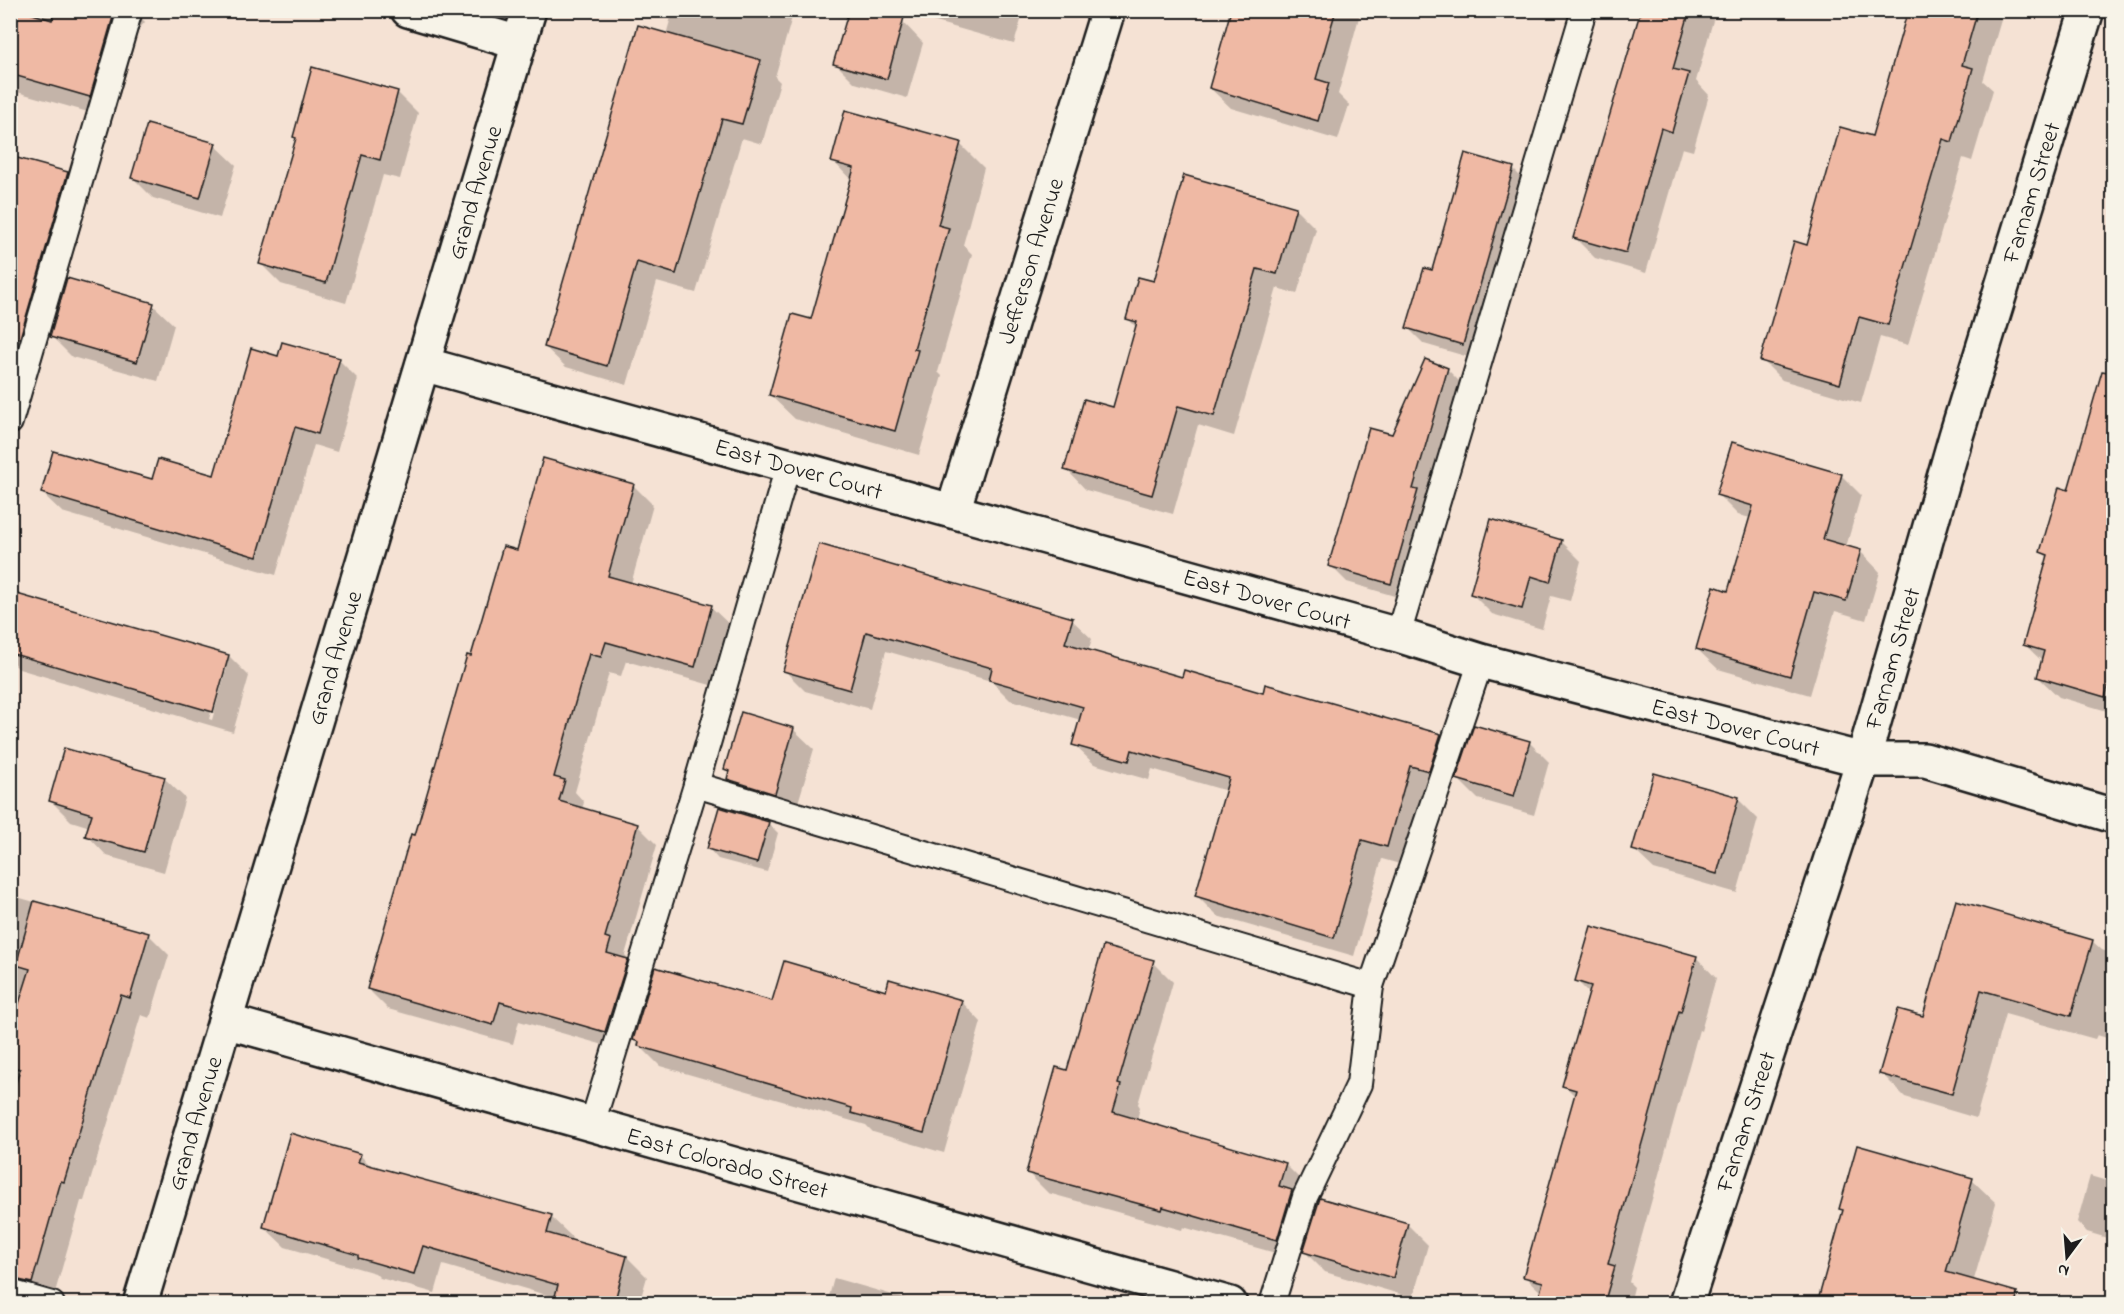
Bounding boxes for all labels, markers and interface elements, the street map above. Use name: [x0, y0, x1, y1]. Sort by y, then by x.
street label: Farnam Street: [1995, 118, 2071, 269]
street label: Grand Avenue: [440, 121, 513, 264]
street label: Jefferson Avenue: [991, 174, 1075, 349]
street label: East Dover Court: [710, 431, 886, 511]
street label: East Dover Court: [1178, 561, 1354, 641]
street label: Farnam Street: [1857, 584, 1932, 735]
street label: Grand Avenue: [300, 587, 374, 730]
street label: East Dover Court: [1647, 691, 1823, 768]
street label: Farnam Street: [1708, 1047, 1787, 1198]
street label: Grand Avenue: [160, 1052, 234, 1195]
street label: East Colorado Street: [622, 1120, 832, 1210]
north arrow: [2037, 1227, 2097, 1287]
text: N: [2055, 1256, 2072, 1283]

